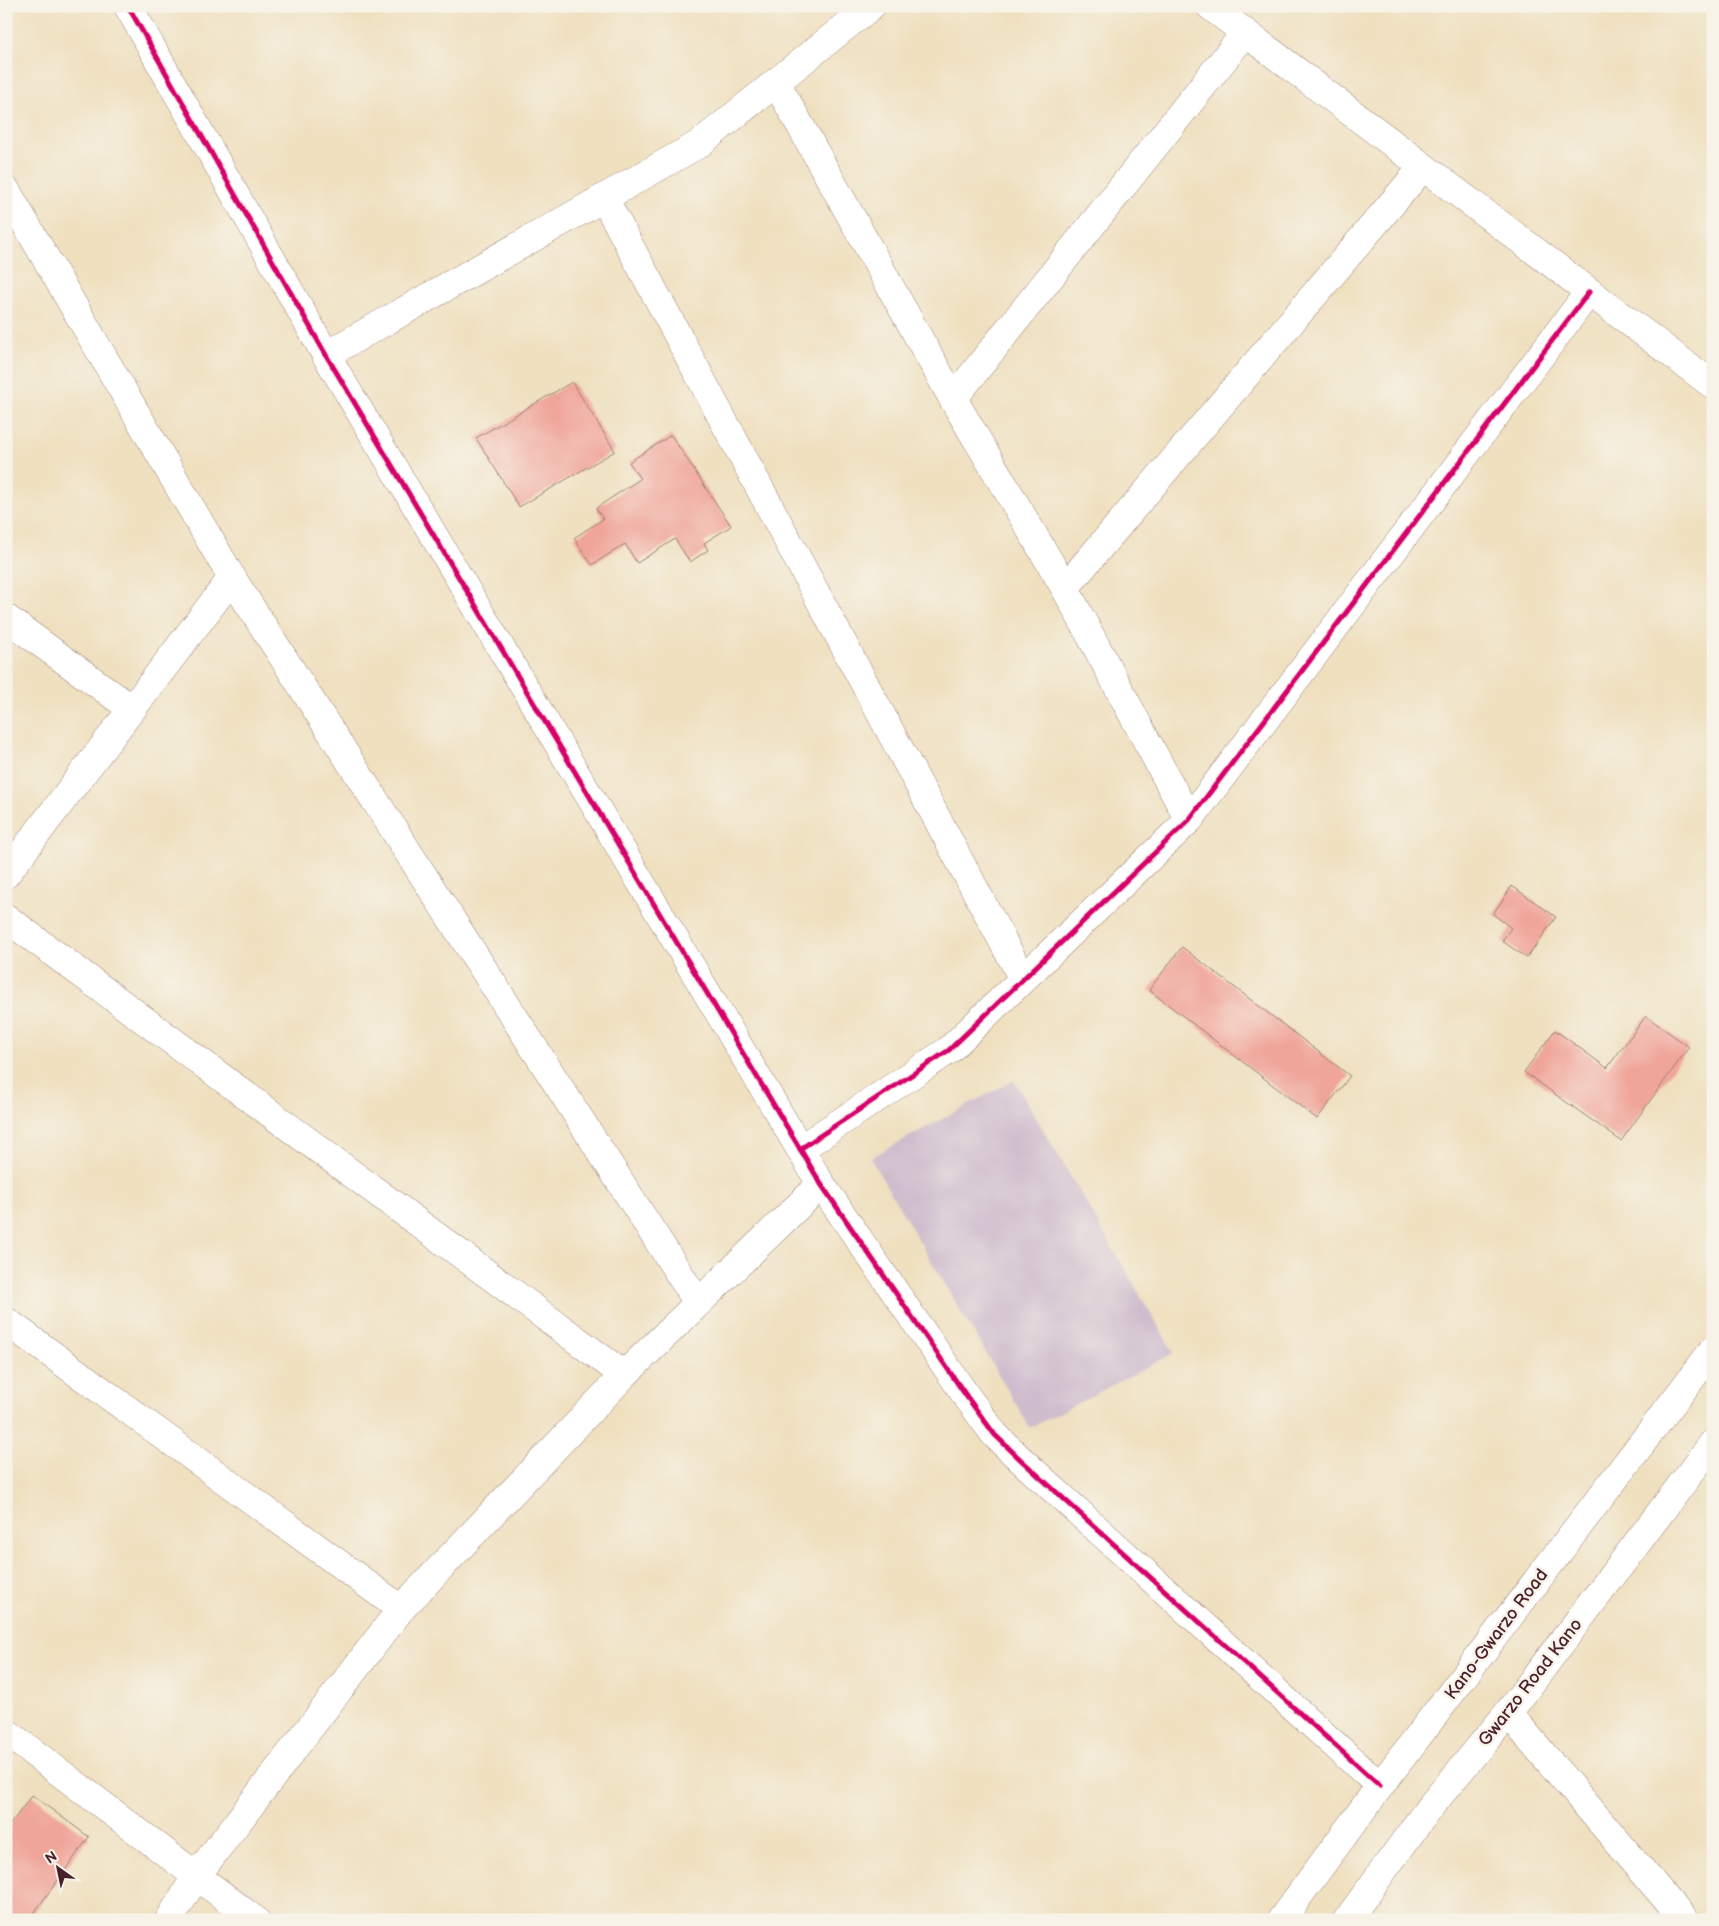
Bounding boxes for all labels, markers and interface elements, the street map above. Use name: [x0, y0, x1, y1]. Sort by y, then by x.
street label: Kano-Gwarzo Road: [1440, 1565, 1552, 1704]
street label: Gwarzo Road Kano: [1474, 1614, 1587, 1750]
north arrow: [32, 1844, 82, 1894]
text: N: [42, 1848, 60, 1868]

